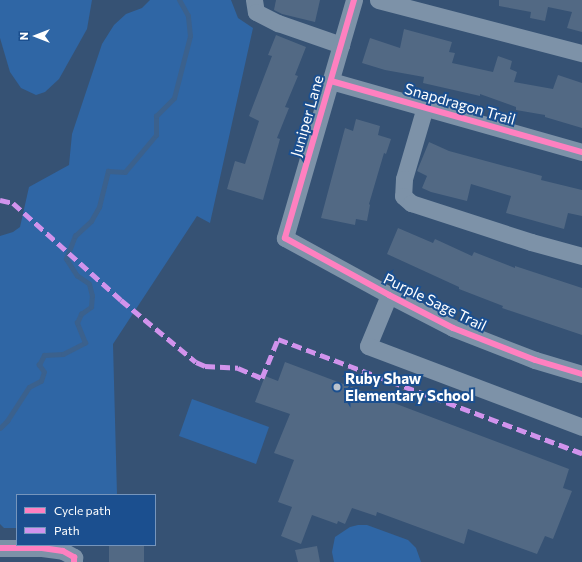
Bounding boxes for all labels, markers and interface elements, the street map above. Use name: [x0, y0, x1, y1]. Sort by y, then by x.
north arrow: [16, 16, 56, 56]
text: N: [17, 32, 30, 40]
street label: Juniper Lane: [287, 73, 327, 159]
street label: Snapdragon Trail: [402, 80, 518, 128]
street label: Purple Sage Trail: [381, 269, 489, 335]
place label: Ruby Shaw Elementary School: [345, 369, 474, 404]
marker: Ruby Shaw Elementary School: [332, 382, 342, 392]
legend: [16, 494, 156, 546]
text: Cycle path: [54, 503, 111, 517]
text: Path: [54, 523, 80, 537]

